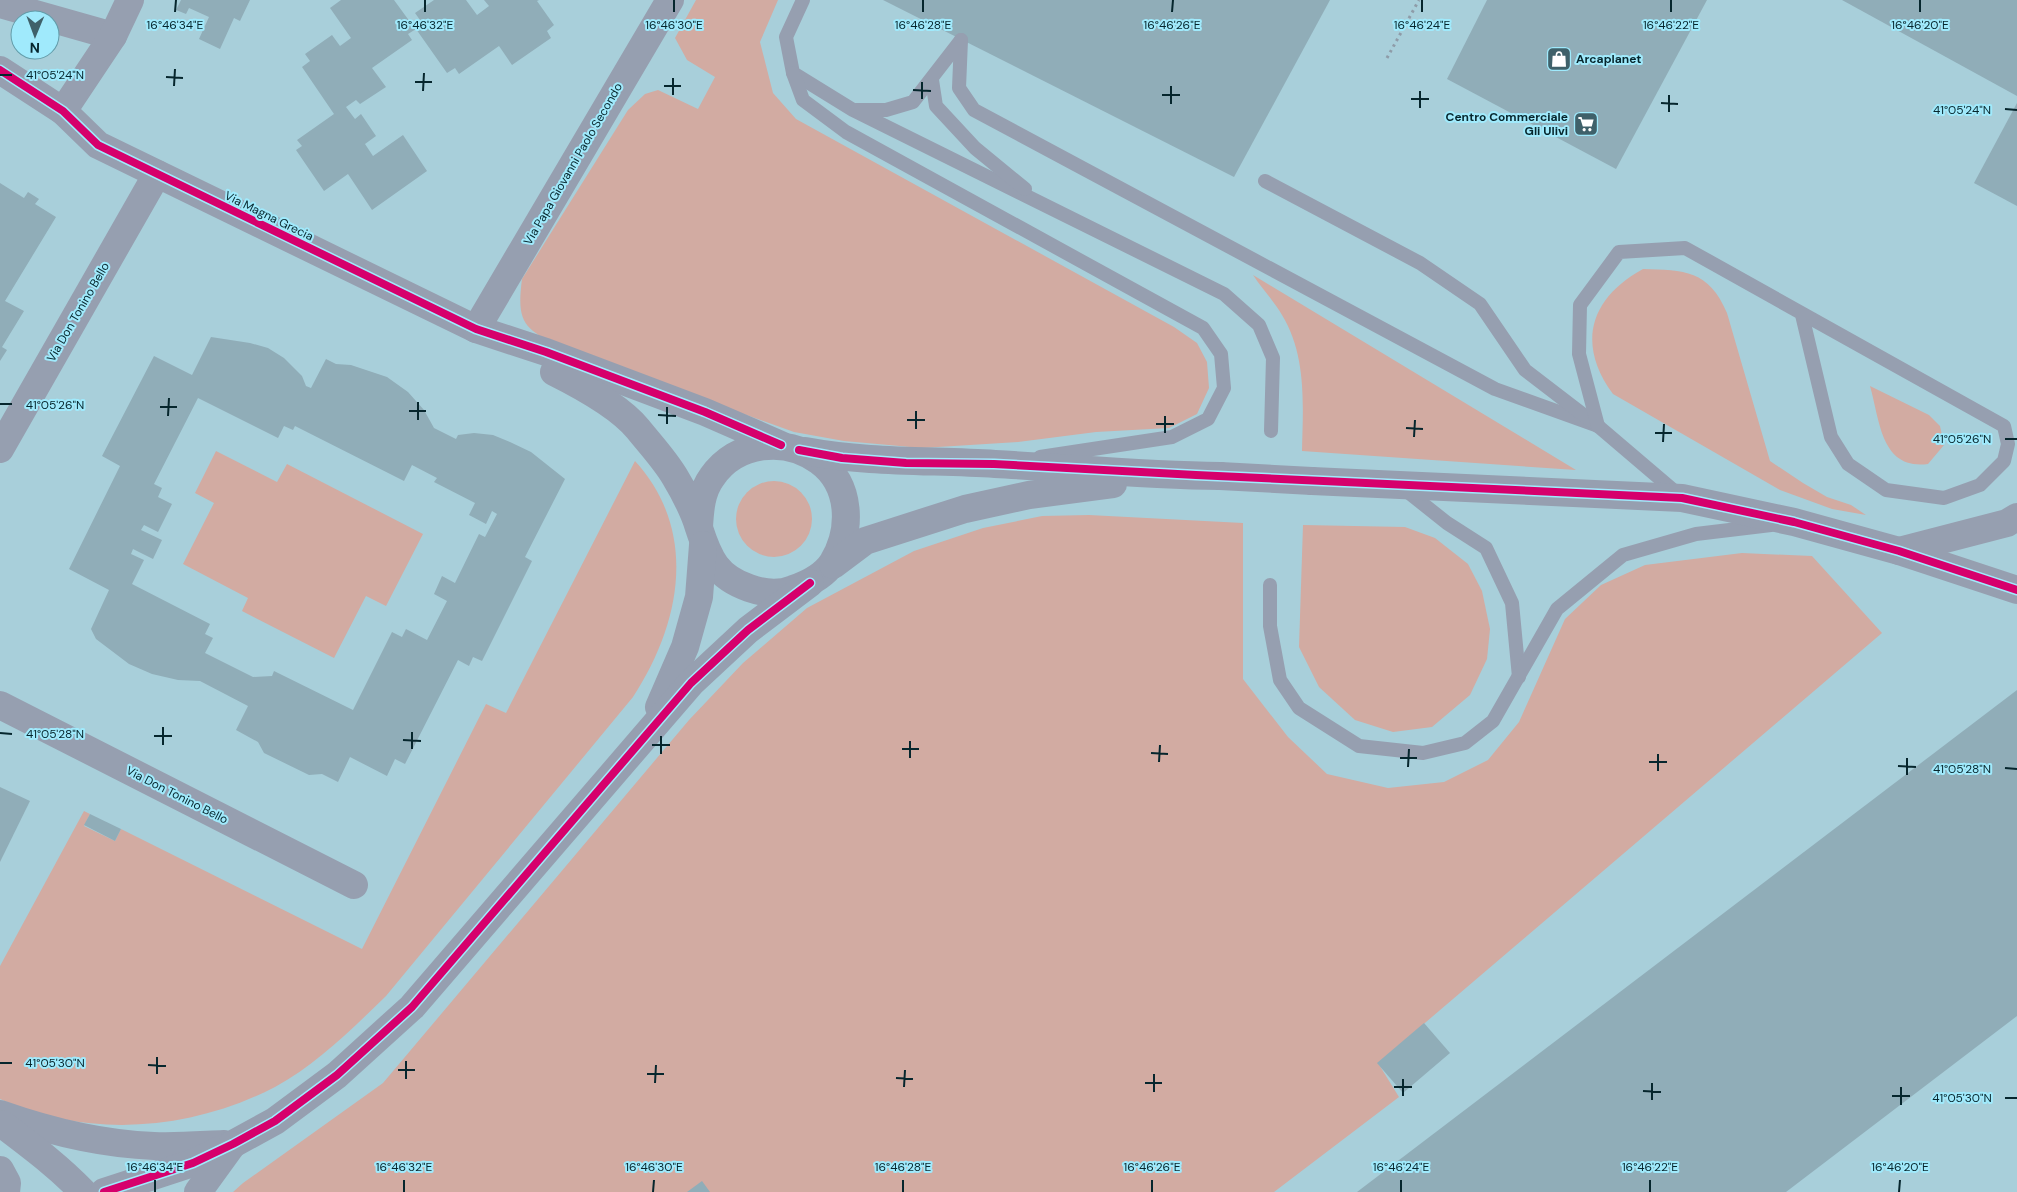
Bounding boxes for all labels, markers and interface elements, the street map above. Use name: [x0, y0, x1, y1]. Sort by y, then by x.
north arrow: [10, 10, 60, 60]
text: 16°46'34"E: [147, 17, 204, 33]
text: 16°46'32"E: [397, 17, 453, 33]
text: 16°46'30"E: [645, 17, 703, 33]
text: 16°46'28"E: [895, 17, 951, 33]
text: 16°46'26"E: [1144, 17, 1201, 33]
text: 16°46'24"E: [1394, 17, 1450, 33]
text: 16°46'22"E: [1643, 17, 1699, 33]
text: 16°46'20"E: [1891, 17, 1949, 33]
text: N: [30, 39, 40, 57]
shop icon: Arcaplanet: [1546, 46, 1572, 72]
place label: Arcaplanet: [1576, 51, 1641, 67]
text: 41°05'24"N: [26, 67, 84, 83]
street label: Via Papa Giovanni Paolo Secondo: [520, 80, 626, 248]
text: 41°05'24"N: [1933, 102, 1991, 118]
place label: Centro Commerciale Gli Ulivi: [1446, 109, 1568, 139]
supermarket icon: Centro Commerciale Gli Ulivi: [1573, 111, 1599, 137]
street label: Via Magna Grecia: [222, 188, 316, 244]
street label: Via Don Tonino Bello: [43, 259, 113, 365]
text: 41°05'26"N: [26, 397, 84, 413]
text: 41°05'26"N: [1933, 431, 1991, 447]
text: 41°05'28"N: [26, 726, 84, 742]
text: 41°05'28"N: [1933, 761, 1991, 777]
street label: Via Don Tonino Bello: [123, 762, 231, 828]
text: 41°05'30"N: [25, 1055, 85, 1071]
text: 41°05'30"N: [1932, 1090, 1992, 1106]
text: 16°46'34"E: [127, 1159, 184, 1175]
text: 16°46'32"E: [376, 1159, 432, 1175]
text: 16°46'30"E: [625, 1159, 683, 1175]
text: 16°46'28"E: [875, 1159, 931, 1175]
text: 16°46'26"E: [1124, 1159, 1181, 1175]
text: 16°46'24"E: [1373, 1159, 1429, 1175]
text: 16°46'22"E: [1622, 1159, 1678, 1175]
text: 16°46'20"E: [1871, 1159, 1929, 1175]

